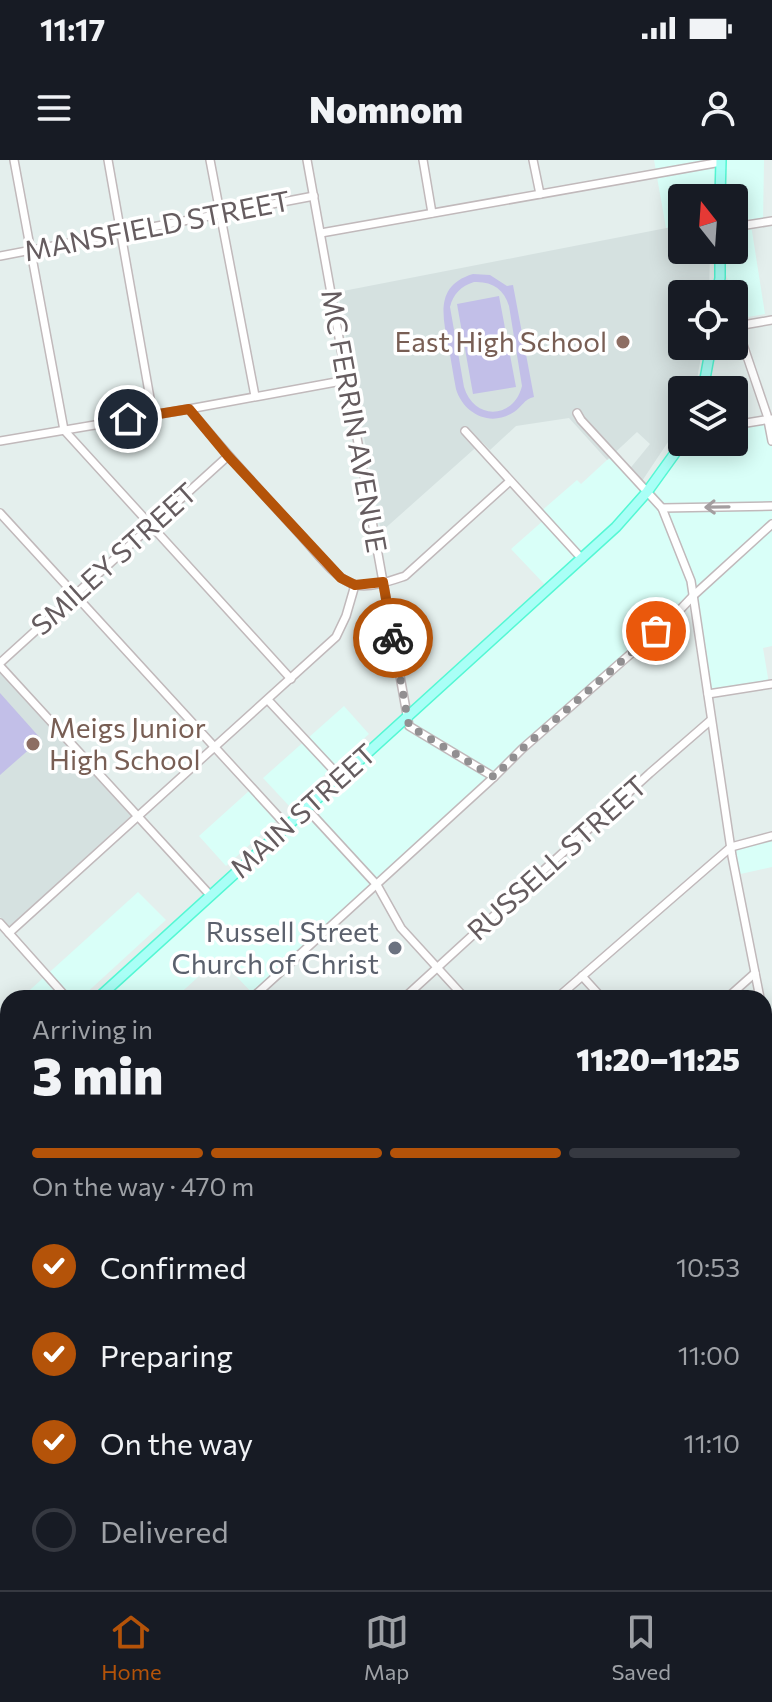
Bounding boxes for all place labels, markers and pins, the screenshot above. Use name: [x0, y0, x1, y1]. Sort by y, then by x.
place label: East High School: [395, 324, 607, 358]
marker: East High School: [614, 333, 632, 351]
pin: [94, 385, 162, 453]
pin: [622, 597, 690, 665]
place label: Meigs Junior High School: [49, 710, 206, 776]
marker: Meigs Junior High School: [24, 735, 42, 753]
place label: Russell Street Church of Christ: [171, 914, 379, 980]
marker: Russell Street Church of Christ: [386, 939, 404, 957]

